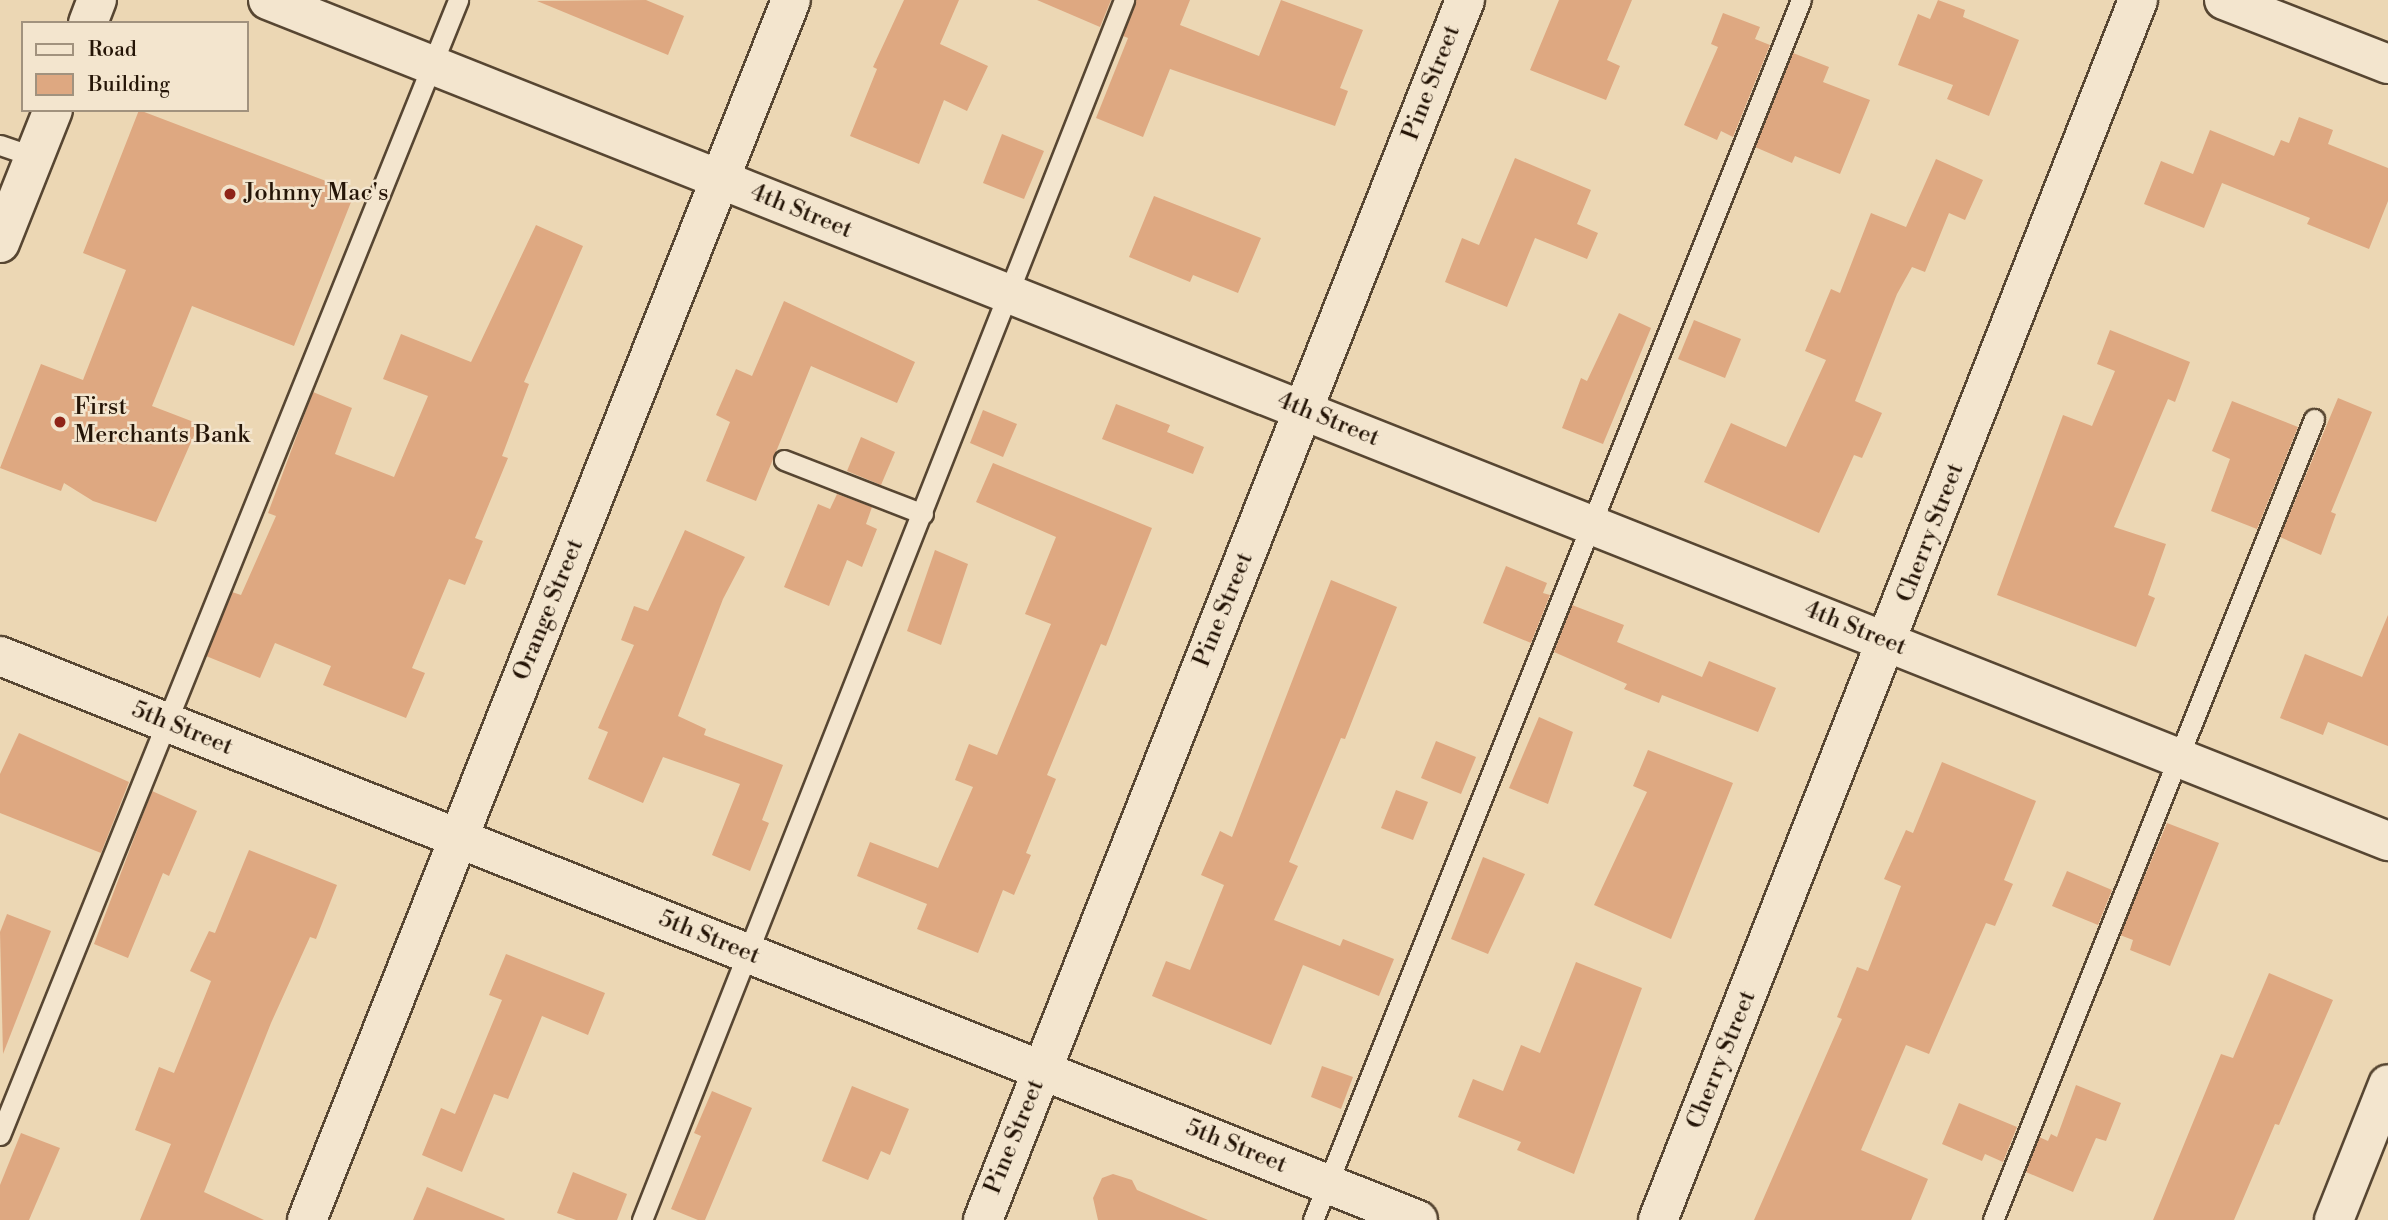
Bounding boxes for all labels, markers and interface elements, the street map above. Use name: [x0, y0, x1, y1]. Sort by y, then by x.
legend: [21, 21, 248, 112]
street label: Pine Street: [1397, 21, 1467, 145]
text: Road: [88, 37, 137, 63]
text: Building: [88, 72, 170, 98]
street label: 4th Street: [746, 179, 856, 245]
place label: Johnny Mac's: [244, 180, 388, 208]
marker: Johnny Mac's: [222, 186, 238, 202]
street label: 4th Street: [1273, 387, 1383, 453]
place label: First Merchants Bank: [74, 394, 250, 450]
marker: First Merchants Bank: [52, 414, 68, 430]
street label: Cherry Street: [1891, 459, 1971, 607]
street label: Orange Street: [508, 535, 590, 685]
street label: Pine Street: [1188, 549, 1260, 671]
street label: 4th Street: [1800, 596, 1910, 662]
street label: 5th Street: [127, 696, 237, 762]
street label: 5th Street: [654, 905, 764, 971]
street label: Cherry Street: [1681, 987, 1763, 1133]
street label: Pine Street: [979, 1076, 1051, 1198]
street label: 5th Street: [1181, 1114, 1291, 1180]

